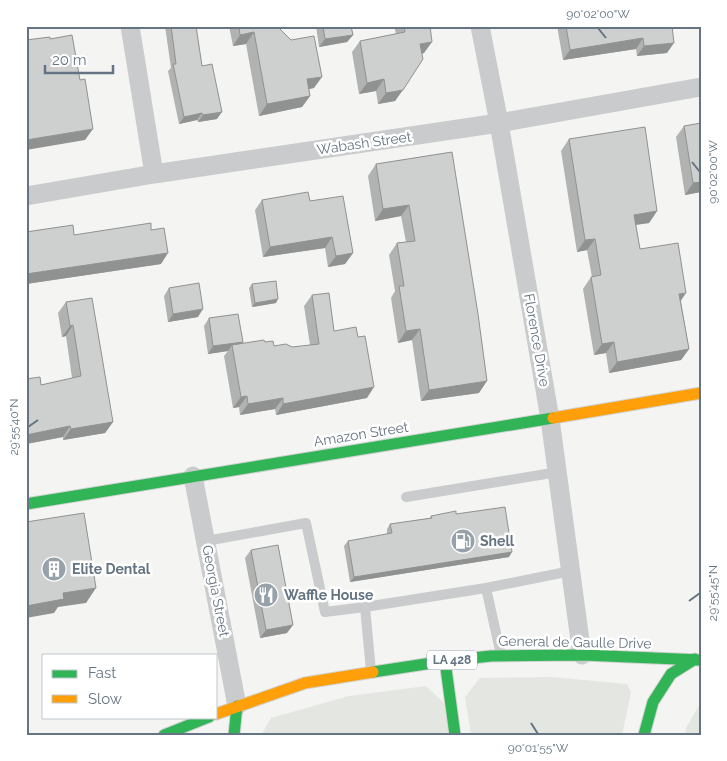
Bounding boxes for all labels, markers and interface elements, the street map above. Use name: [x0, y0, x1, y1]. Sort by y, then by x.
text: 90°02'00"W: [566, 7, 630, 21]
scale bar: [45, 42, 112, 74]
text: 20 m: [52, 51, 87, 69]
street label: Wabash Street: [316, 128, 413, 158]
text: 90°02'00"W: [706, 140, 720, 204]
street label: Florence Drive: [521, 292, 553, 388]
text: 29°55'40"N: [7, 399, 21, 456]
street label: Amazon Street: [313, 419, 410, 449]
fuel station icon: Shell: [450, 528, 476, 554]
place label: Shell: [480, 533, 515, 549]
street label: Georgia Street: [199, 544, 233, 638]
building icon: Elite Dental: [41, 556, 67, 582]
place label: Elite Dental: [72, 561, 151, 577]
text: 29°55'45"N: [706, 565, 720, 621]
restaurant icon: Waffle House: [253, 582, 279, 608]
place label: Waffle House: [284, 587, 374, 603]
street label: General de Gaulle Drive: [498, 633, 652, 651]
road number: LA 428: [427, 650, 477, 670]
legend: [42, 654, 218, 718]
text: Fast: [88, 664, 116, 682]
text: Slow: [88, 690, 122, 708]
text: 90°01'55"W: [508, 741, 569, 755]

